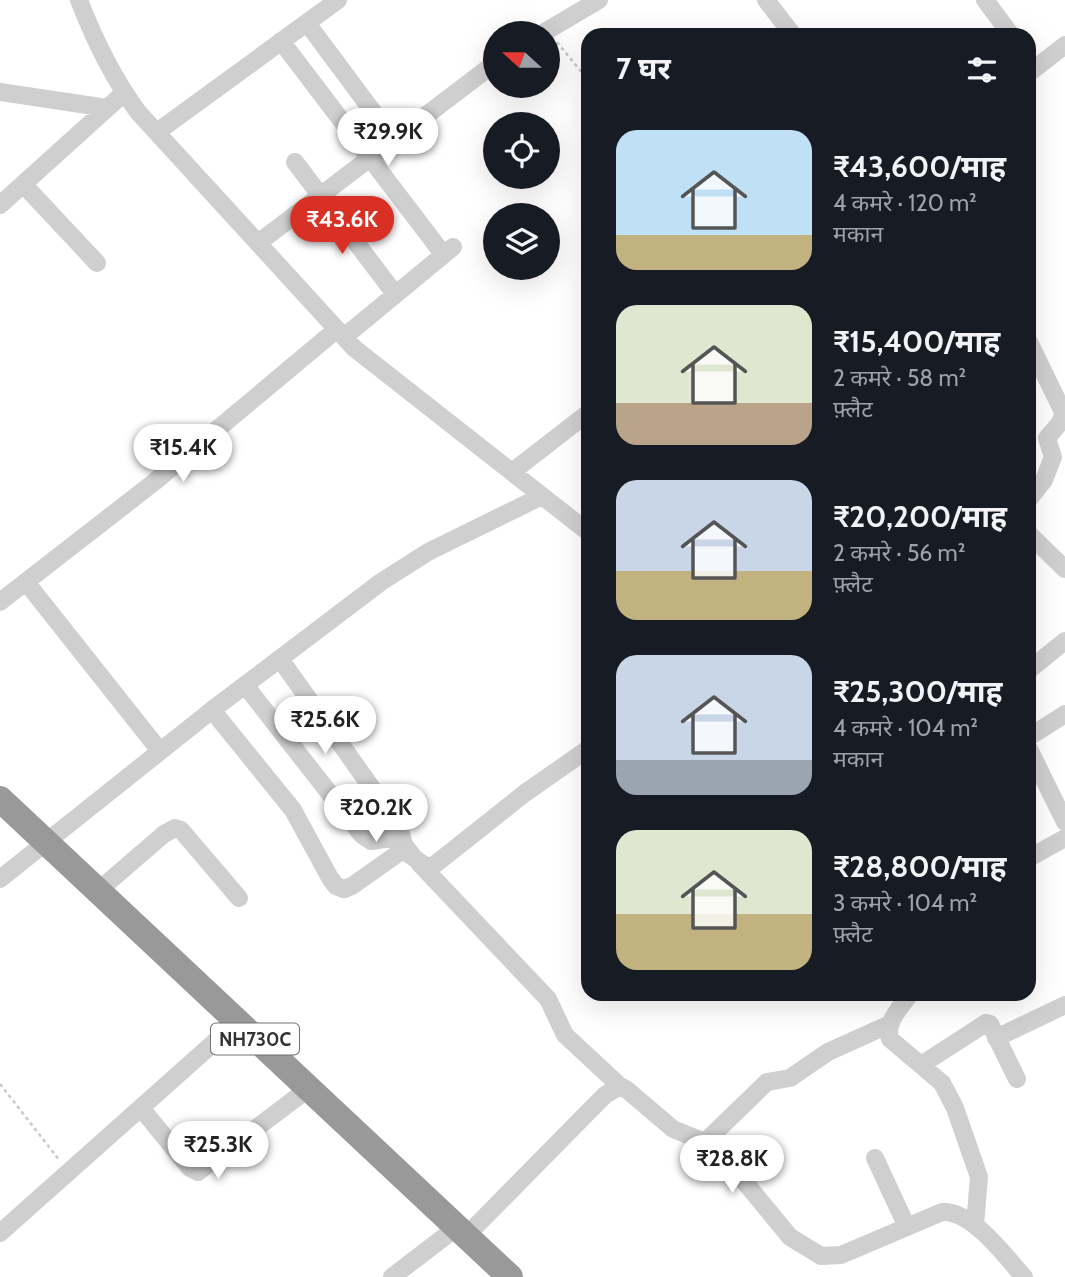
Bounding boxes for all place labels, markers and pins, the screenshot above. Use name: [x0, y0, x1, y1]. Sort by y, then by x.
pin: ₹29.9K: [331, 108, 445, 168]
pin: ₹43.6K: [285, 196, 399, 256]
pin: ₹15.4K: [126, 424, 240, 484]
pin: ₹25.6K: [268, 696, 382, 756]
pin: ₹20.2K: [319, 784, 433, 844]
pin: ₹25.3K: [161, 1122, 275, 1181]
pin: ₹28.8K: [675, 1136, 789, 1195]

